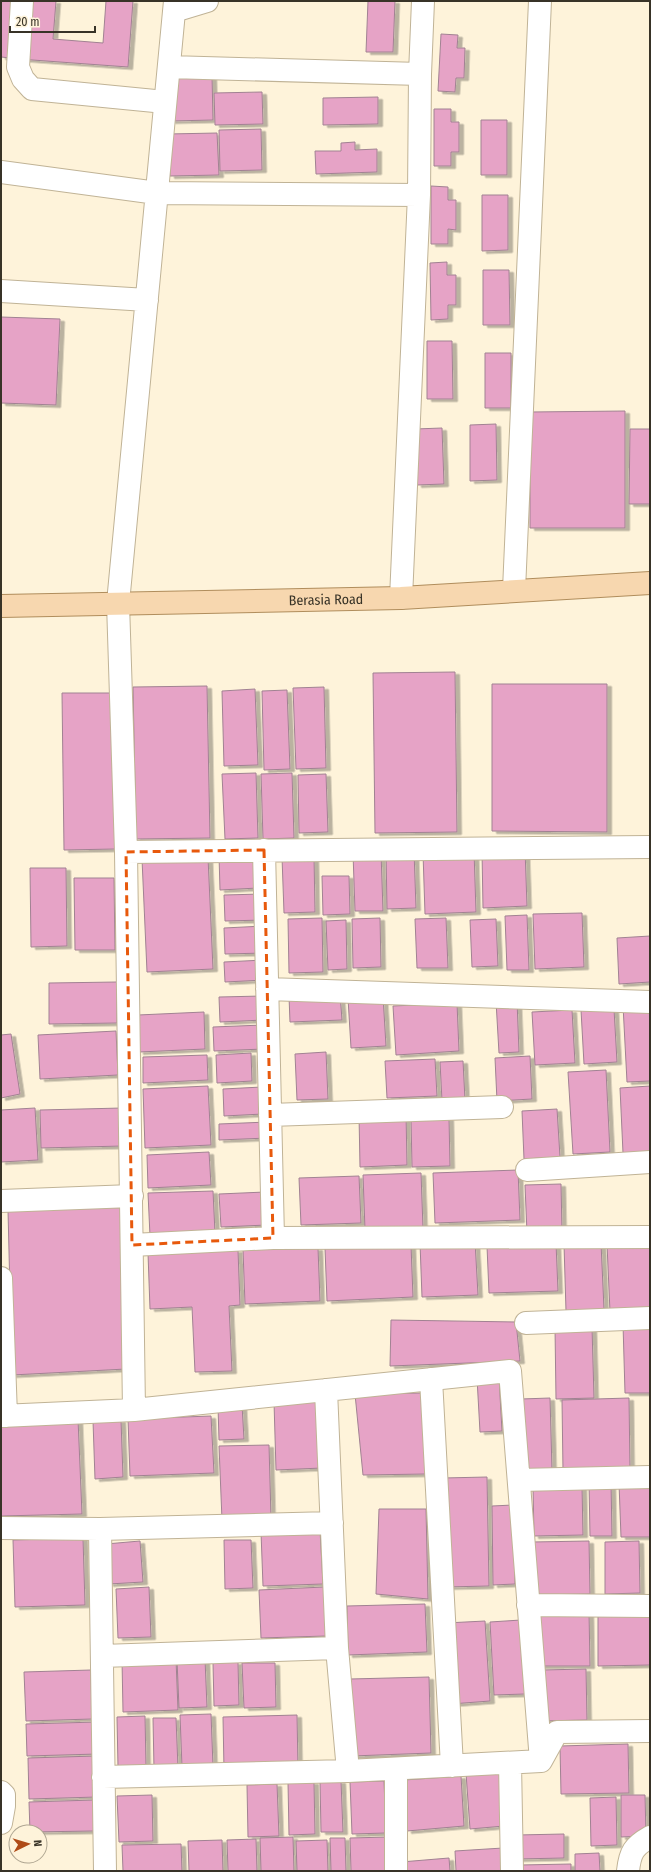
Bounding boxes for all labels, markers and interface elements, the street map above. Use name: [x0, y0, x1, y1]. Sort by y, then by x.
scale bar: [10, 8, 95, 34]
text: 20 m: [16, 15, 40, 29]
street label: Berasia Road: [288, 590, 363, 609]
north arrow: [8, 1824, 48, 1864]
text: N: [31, 1839, 44, 1847]

